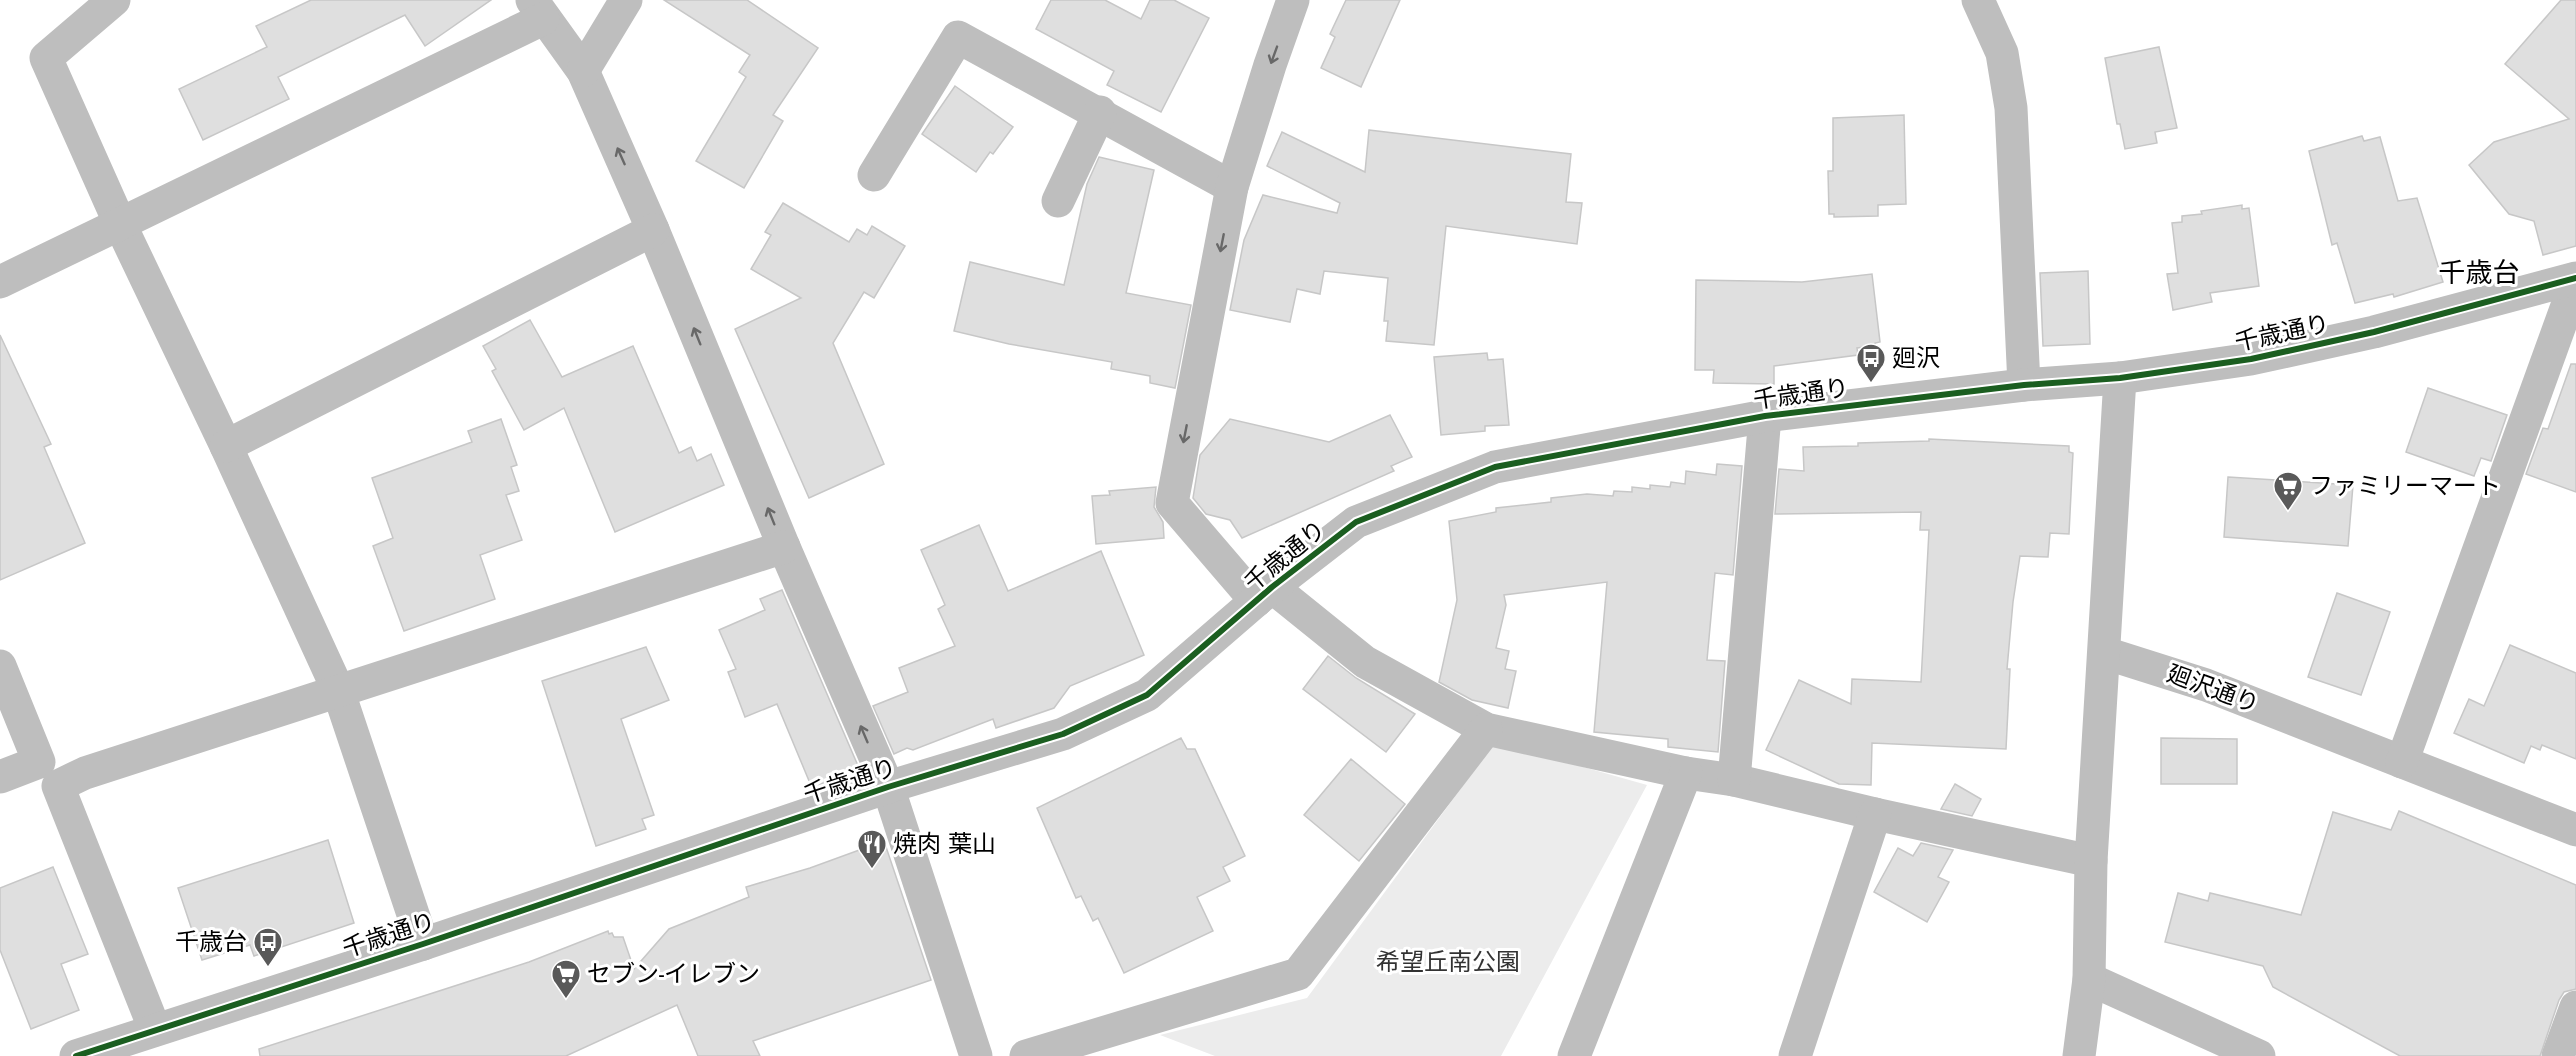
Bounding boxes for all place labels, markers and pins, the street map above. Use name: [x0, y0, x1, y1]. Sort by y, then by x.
place label: 廻沢: [1892, 340, 1940, 375]
bus stop icon: 廻沢: [1855, 342, 1887, 384]
place label: ファミリーマート: [2309, 468, 2501, 503]
supermarket icon: ファミリーマート: [2272, 470, 2304, 512]
place label: 焼肉 葉山: [893, 826, 996, 861]
restaurant icon: 焼肉 葉山: [856, 828, 888, 870]
place label: 千歳台: [175, 924, 247, 959]
bus stop icon: 千歳台: [252, 926, 284, 968]
place label: セブン-イレブン: [587, 956, 760, 991]
supermarket icon: セブン-イレブン: [550, 958, 582, 1000]

